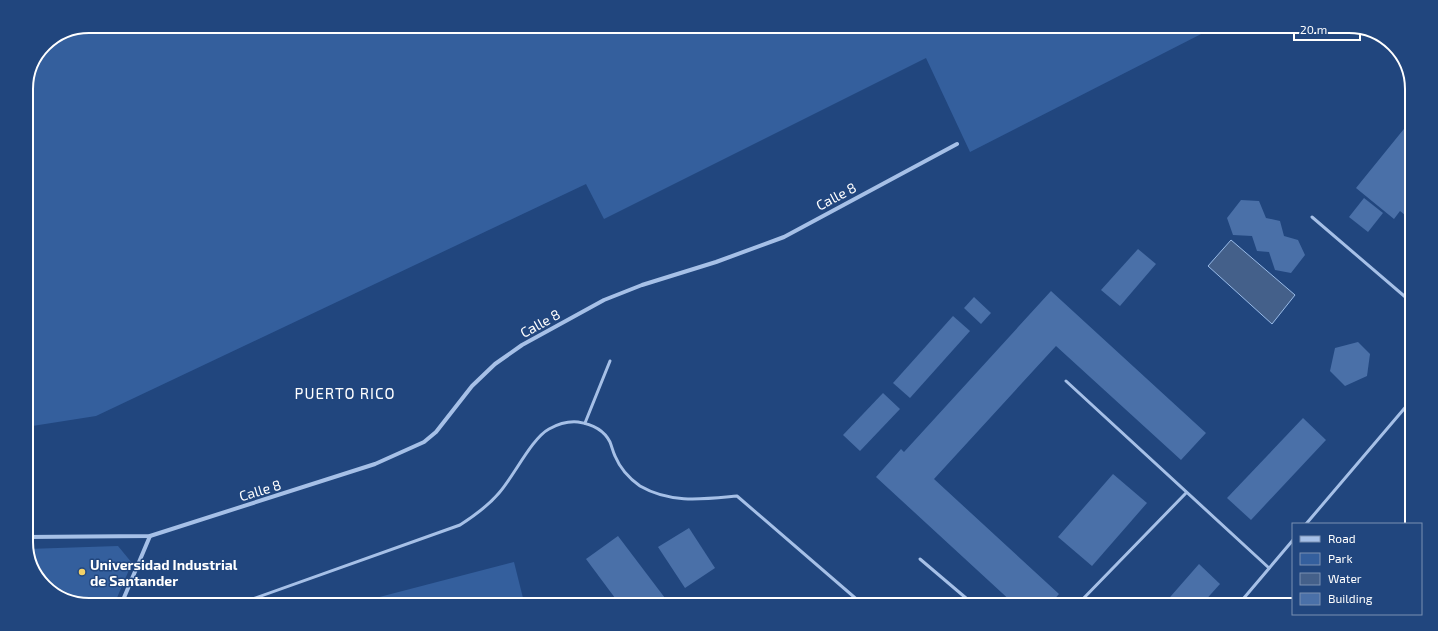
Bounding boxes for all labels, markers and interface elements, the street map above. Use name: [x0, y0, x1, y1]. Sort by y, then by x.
scale bar: [1294, 16, 1360, 42]
text: 20 m: [1300, 22, 1327, 36]
street label: Calle 8: [813, 178, 859, 214]
street label: Calle 8: [517, 305, 563, 341]
district label: PUERTO RICO: [295, 384, 395, 402]
street label: Calle 8: [237, 476, 283, 504]
legend: [1292, 523, 1422, 615]
text: Road: [1328, 531, 1356, 545]
text: Park: [1328, 551, 1353, 565]
place label: Universidad Industrial de Santander: [90, 556, 238, 589]
marker: Universidad Industrial de Santander: [77, 567, 87, 577]
text: Water: [1328, 571, 1362, 585]
text: Building: [1328, 591, 1373, 605]

